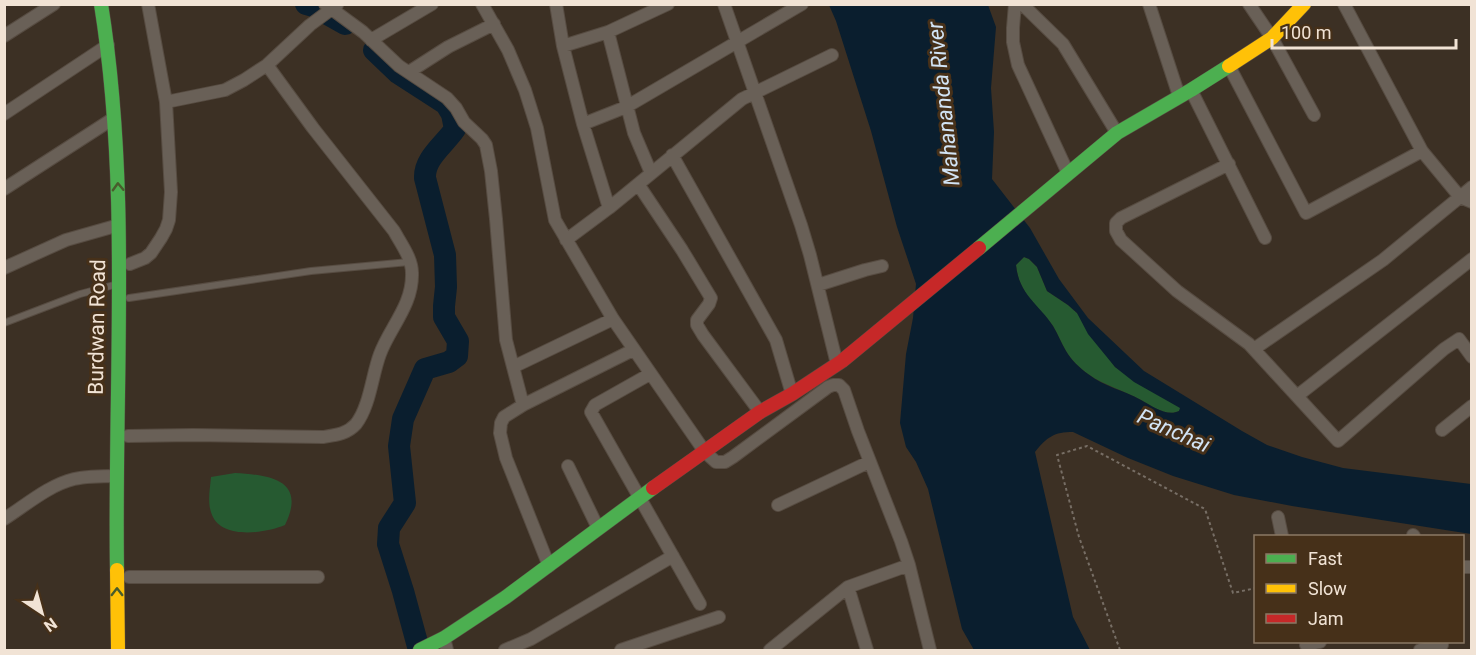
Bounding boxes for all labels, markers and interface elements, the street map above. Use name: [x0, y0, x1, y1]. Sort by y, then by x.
scale bar: [1272, 12, 1456, 50]
water label: Mahananda River: [922, 20, 965, 187]
text: 100 m: [1281, 22, 1332, 43]
one-way arrow: [112, 183, 124, 192]
street label: Burdwan Road: [84, 259, 110, 395]
water label: Panchai: [1134, 403, 1215, 458]
legend: [1254, 535, 1464, 643]
text: Fast: [1308, 548, 1343, 569]
text: Slow: [1308, 578, 1347, 599]
north arrow: [12, 583, 72, 643]
one-way arrow: [111, 588, 123, 597]
text: Jam: [1308, 608, 1344, 629]
text: N: [40, 614, 61, 636]

